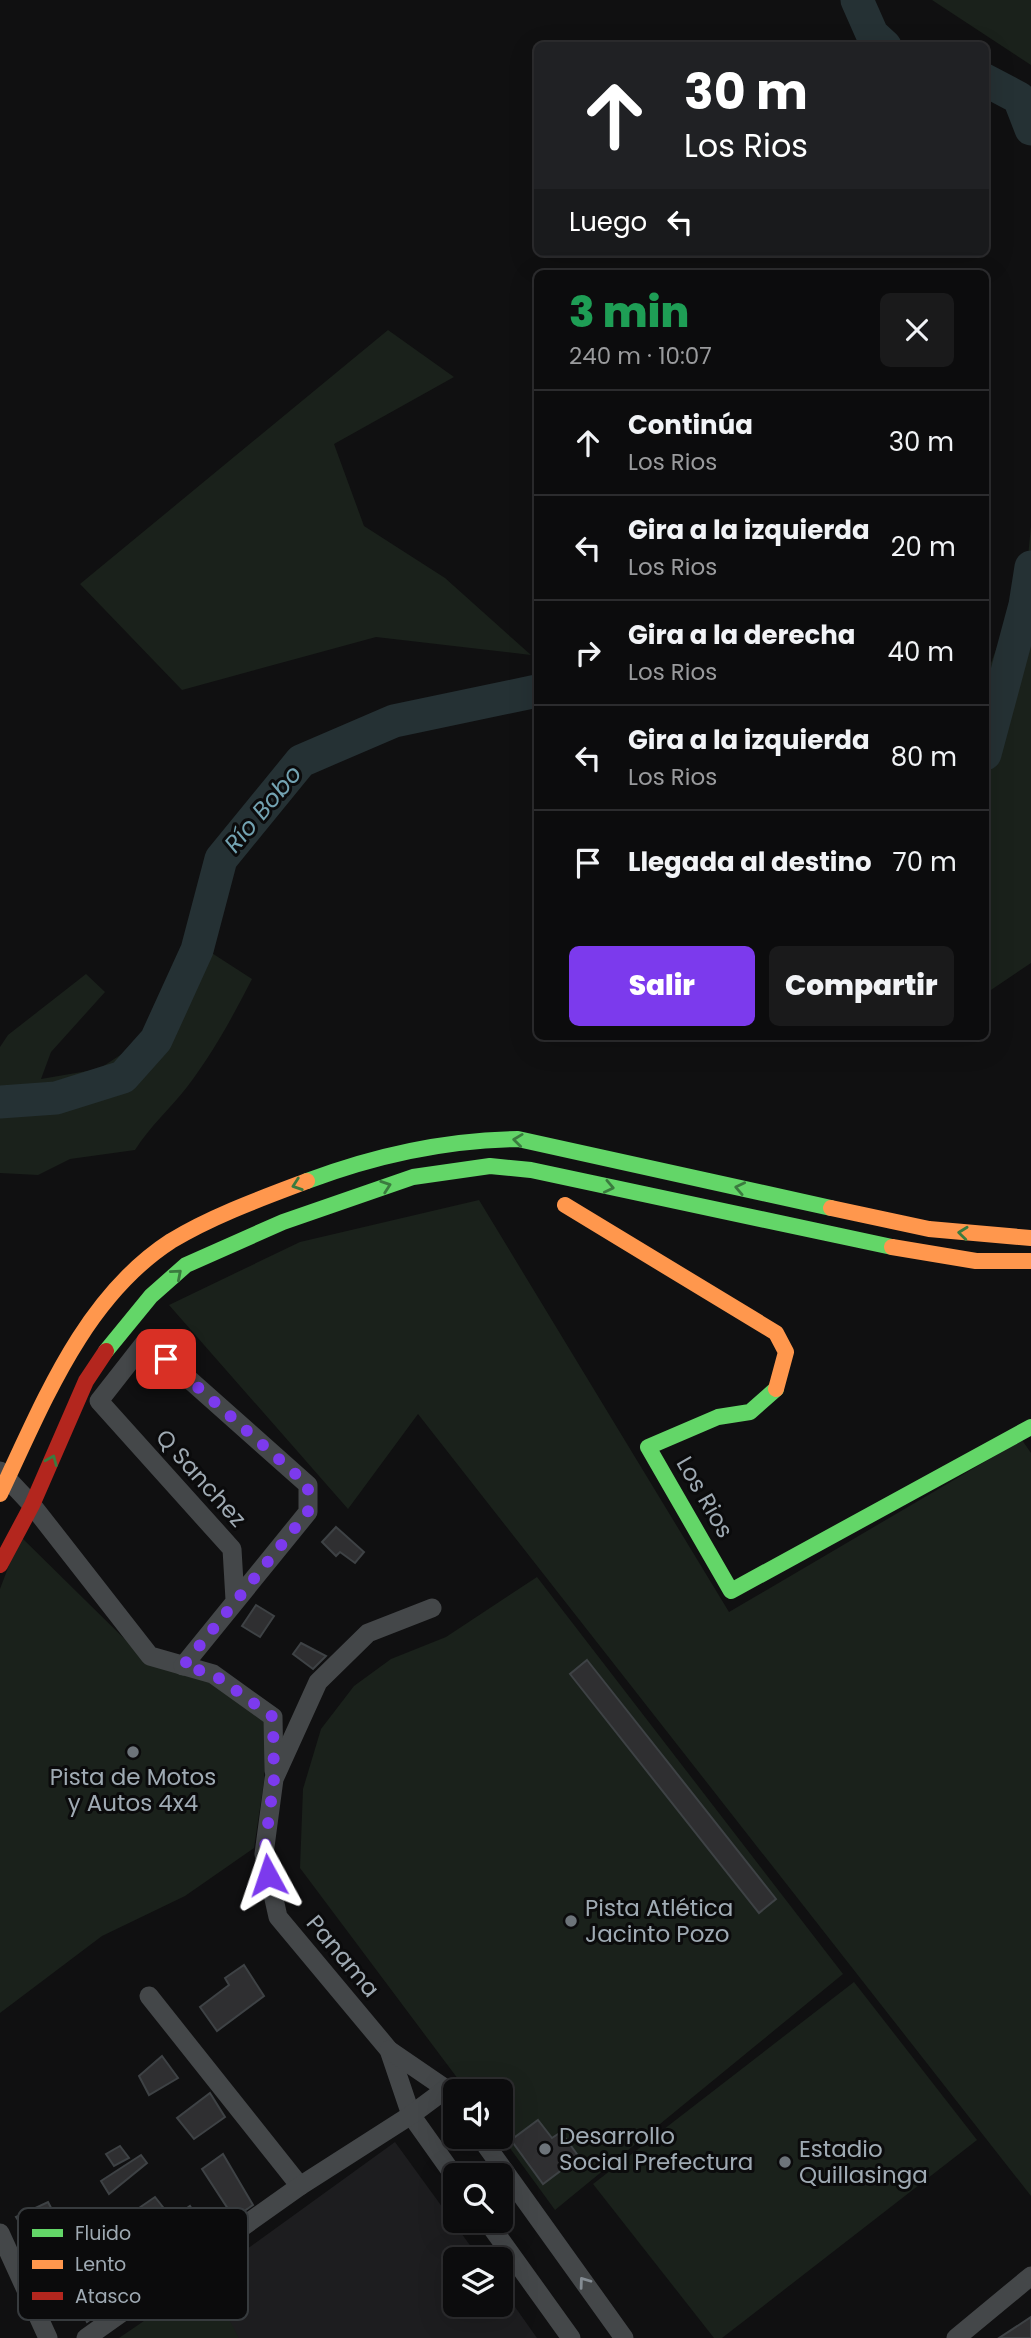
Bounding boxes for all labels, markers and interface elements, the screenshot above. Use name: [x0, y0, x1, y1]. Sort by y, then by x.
text: 30 m: [684, 58, 808, 126]
icon: ahead: [569, 70, 660, 161]
text: Los Rios: [684, 123, 808, 168]
icon: left: [661, 203, 699, 241]
text: Luego: [569, 204, 647, 240]
text: 3 min: [569, 283, 689, 342]
button: close: [880, 293, 954, 367]
text: 240 m · 10:07: [569, 340, 712, 372]
text: Continúa: [628, 407, 753, 443]
icon: ahead: [569, 424, 607, 462]
text: 30 m: [889, 424, 954, 460]
text: Los Rios: [628, 446, 717, 478]
text: Gira a la izquierda: [628, 512, 870, 548]
icon: left: [569, 529, 607, 567]
text: 20 m: [891, 529, 956, 565]
text: Los Rios: [628, 551, 717, 583]
text: Gira a la derecha: [628, 617, 856, 653]
icon: right: [569, 634, 607, 672]
text: 40 m: [888, 634, 954, 670]
text: Los Rios: [628, 656, 717, 688]
text: Gira a la izquierda: [628, 722, 870, 758]
icon: left: [569, 739, 607, 777]
text: 80 m: [891, 739, 957, 775]
water label: Río Bobo: [216, 758, 309, 859]
text: Los Rios: [628, 761, 717, 793]
icon: arrive: [569, 844, 607, 882]
text: Llegada al destino: [628, 844, 872, 880]
text: 70 m: [893, 844, 957, 880]
button: Salir: [569, 946, 755, 1026]
button: Compartir: [769, 946, 954, 1026]
one-way arrow: [512, 1132, 524, 1147]
one-way arrow: [292, 1177, 304, 1191]
one-way arrow: [603, 1178, 615, 1193]
one-way arrow: [379, 1180, 391, 1194]
one-way arrow: [734, 1181, 746, 1196]
one-way arrow: [957, 1226, 968, 1241]
one-way arrow: [168, 1270, 181, 1282]
pin: [136, 1329, 196, 1389]
icon: arrive: [147, 1340, 185, 1378]
street label: Q Sanchez: [148, 1422, 254, 1534]
street label: Los Rios: [669, 1450, 741, 1544]
one-way arrow: [43, 1455, 57, 1467]
marker: Pista de Motos y Autos 4x4: [125, 1744, 141, 1760]
place label: Pista de Motos y Autos 4x4: [50, 1761, 216, 1819]
position arrow: [231, 1838, 305, 1912]
place label: Pista Atlética Jacinto Pozo: [585, 1892, 733, 1950]
street label: Panama: [299, 1908, 387, 2004]
marker: Pista Atlética Jacinto Pozo: [563, 1913, 579, 1929]
map controls: [443, 2079, 513, 2317]
button: sound: [443, 2079, 513, 2149]
place label: Desarrollo Social Prefectura: [559, 2120, 753, 2178]
place label: Estadio Quillasinga: [799, 2133, 928, 2191]
marker: Desarrollo Social Prefectura: [537, 2141, 553, 2157]
marker: Estadio Quillasinga: [777, 2154, 793, 2170]
button: search: [443, 2163, 513, 2233]
legend: [18, 2208, 248, 2320]
text: Fluido: [75, 2220, 131, 2247]
button: layers: [443, 2247, 513, 2317]
text: Lento: [75, 2251, 126, 2278]
one-way arrow: [580, 2278, 592, 2290]
text: Atasco: [75, 2283, 141, 2310]

